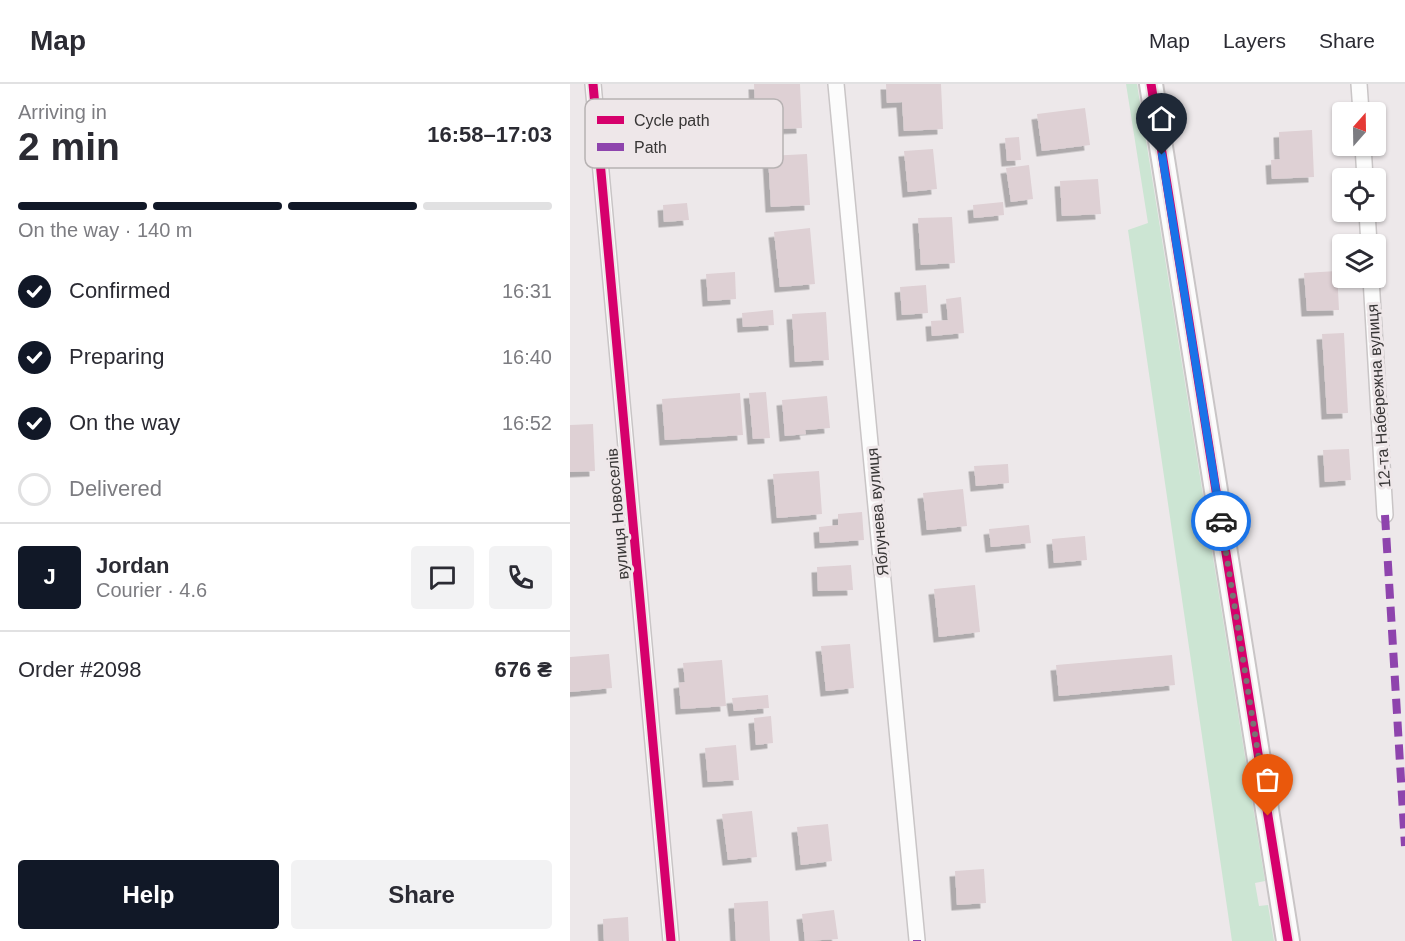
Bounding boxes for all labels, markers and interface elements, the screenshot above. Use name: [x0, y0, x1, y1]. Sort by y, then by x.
text: Map: [30, 25, 86, 56]
text: Map: [1149, 29, 1190, 52]
text: Layers: [1223, 29, 1286, 52]
text: Share: [1319, 29, 1375, 52]
pin: [1136, 93, 1187, 155]
legend: [585, 99, 783, 168]
text: Arriving in: [18, 101, 107, 123]
icon: home: [1145, 102, 1178, 135]
north arrow: [1332, 102, 1386, 156]
map controls: [1332, 102, 1386, 288]
text: Cycle path: [634, 112, 710, 129]
text: 16:58–17:03: [427, 122, 552, 147]
text: 2 min: [18, 125, 120, 168]
text: Path: [634, 139, 667, 156]
button: locate: [1332, 168, 1386, 222]
text: On the way · 140 m: [18, 219, 193, 241]
button: layers: [1332, 234, 1386, 288]
icon: check: [18, 275, 51, 308]
text: Confirmed: [69, 278, 170, 303]
text: 16:31: [502, 280, 552, 302]
street label: 12-та Набережна вулиця: [1364, 303, 1393, 489]
icon: check: [18, 341, 51, 374]
text: Preparing: [69, 344, 164, 369]
text: 16:40: [502, 346, 552, 368]
icon: check: [18, 407, 51, 440]
text: On the way: [69, 410, 180, 435]
text: 16:52: [502, 412, 552, 434]
street label: Яблунева вулиця: [863, 447, 892, 577]
street label: вулиця Новоселів: [603, 448, 632, 580]
text: Delivered: [69, 476, 162, 501]
courier: [1191, 491, 1251, 551]
icon: car: [1205, 505, 1238, 538]
button: chat: [411, 546, 474, 609]
button: phone: [489, 546, 552, 609]
text: Jordan: [96, 553, 169, 578]
text: J: [43, 564, 56, 589]
text: Courier · 4.6: [96, 579, 207, 601]
text: Order #2098: [18, 657, 142, 682]
text: 676 ₴: [495, 657, 552, 682]
pin: [1242, 754, 1293, 816]
icon: bag: [1251, 763, 1284, 796]
button: Help: [18, 860, 279, 929]
button: Share: [291, 860, 552, 929]

